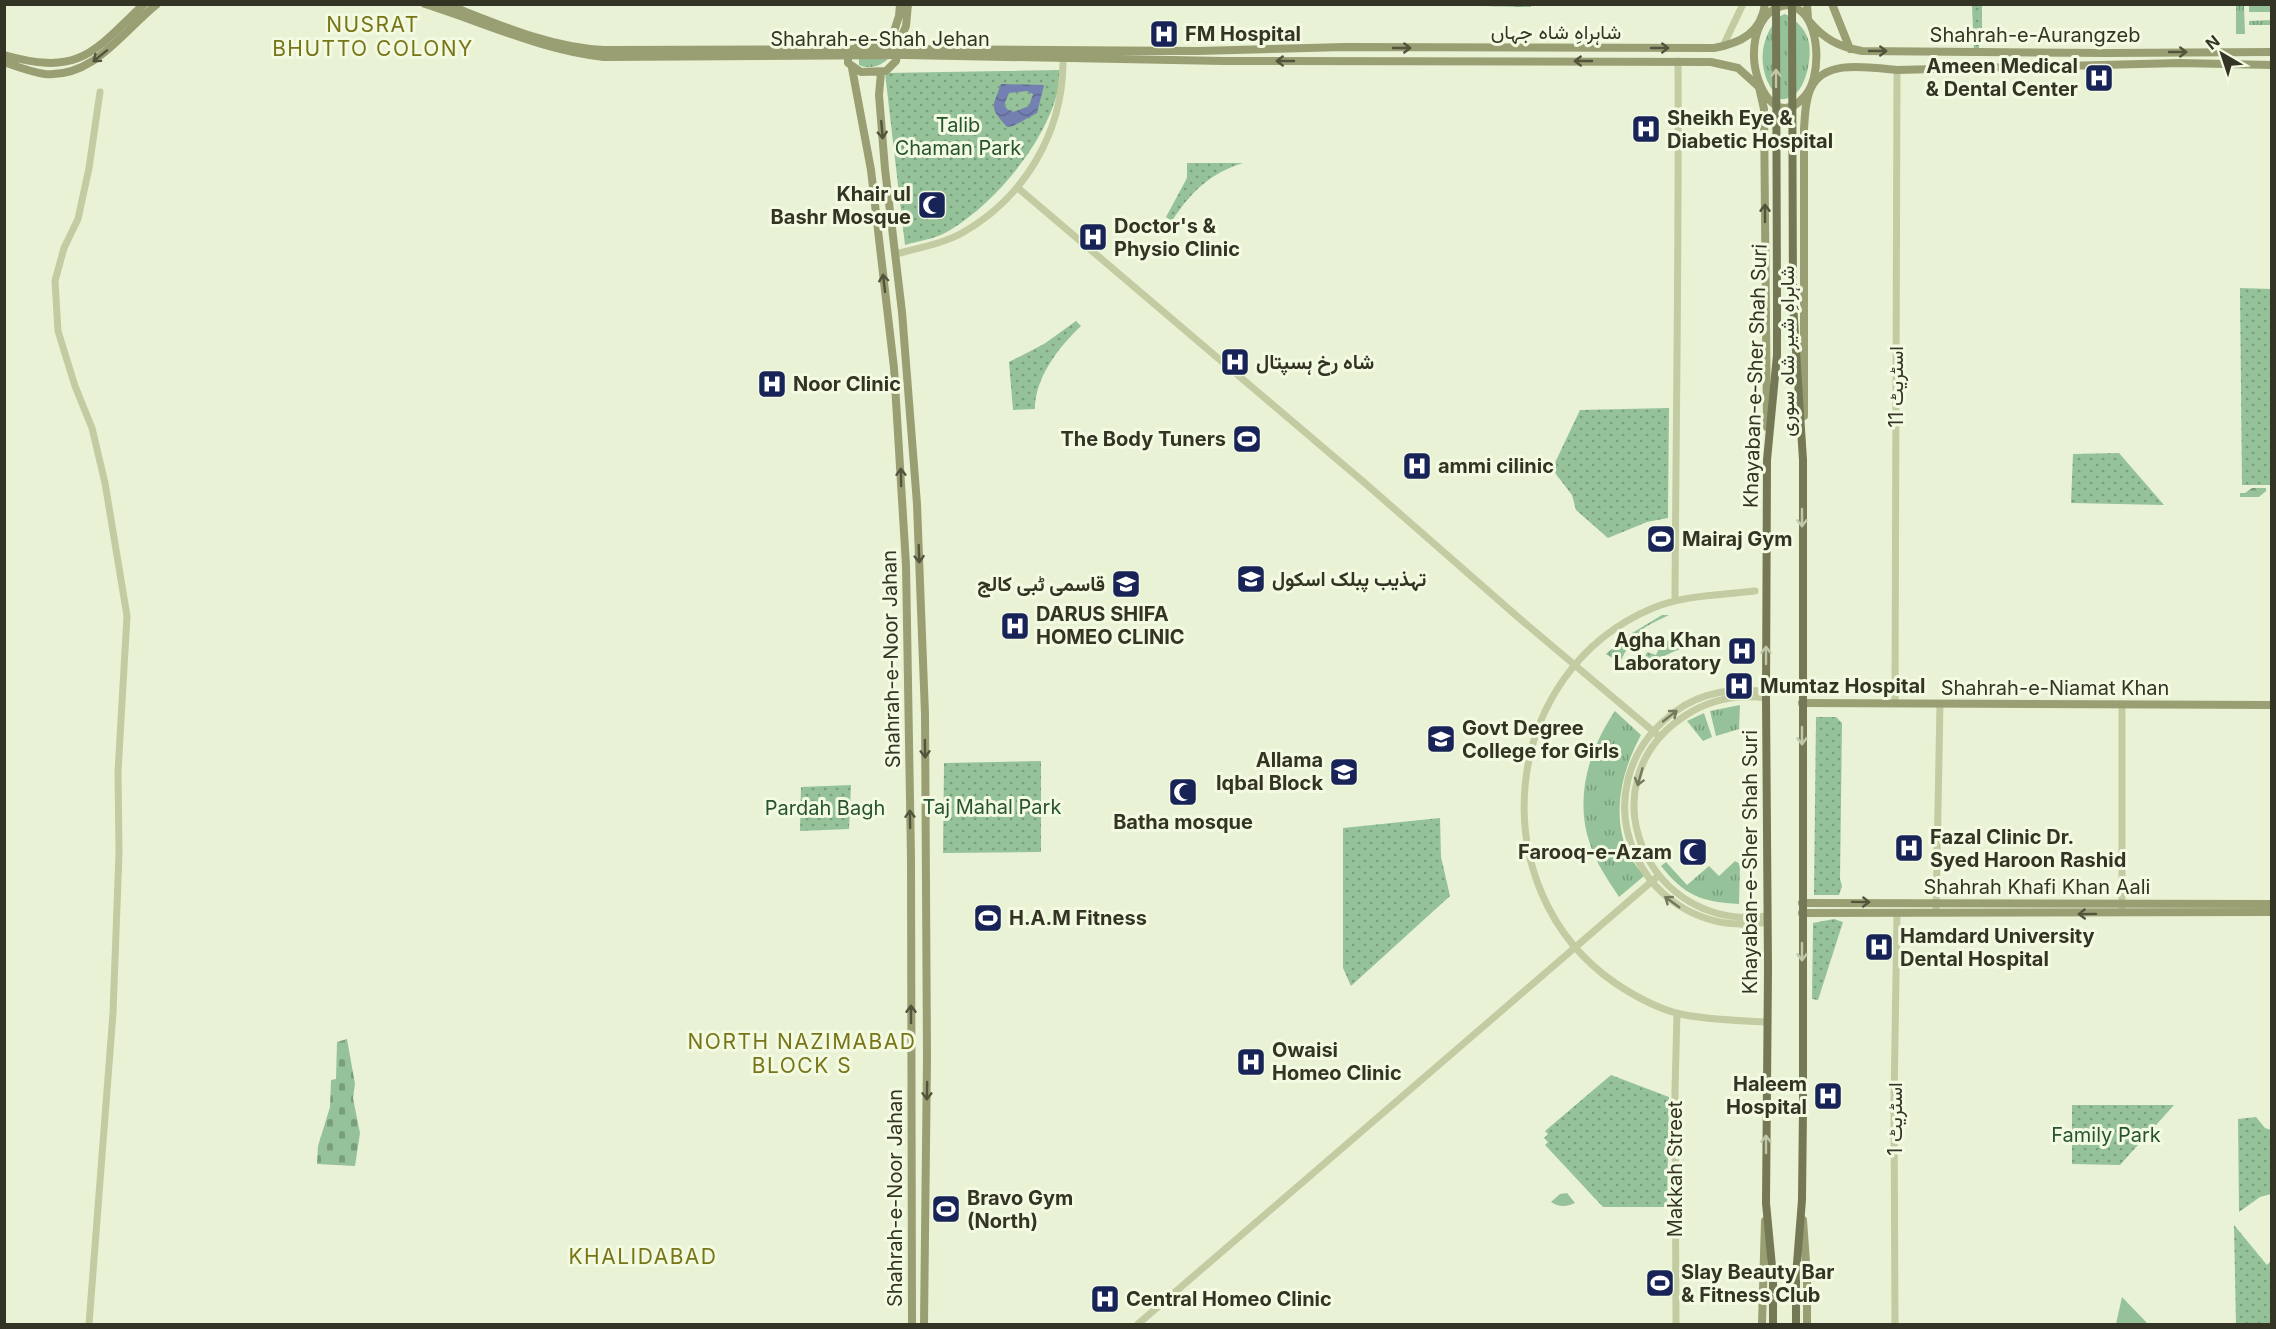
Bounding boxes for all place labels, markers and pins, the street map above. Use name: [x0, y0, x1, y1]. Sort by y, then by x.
hospital icon: FM Hospital: [1148, 18, 1180, 50]
place label: FM Hospital: [1185, 22, 1301, 46]
place label: Ameen Medical & Dental Center: [1925, 54, 2078, 101]
hospital icon: Ameen Medical & Dental Center: [2083, 62, 2115, 94]
place label: Sheikh Eye & Diabetic Hospital: [1667, 106, 1833, 153]
hospital icon: Sheikh Eye & Diabetic Hospital: [1630, 113, 1662, 145]
place label: Khair ul Bashr Mosque: [771, 182, 911, 229]
mosque icon: Khair ul Bashr Mosque: [916, 189, 948, 221]
place label: Doctor's & Physio Clinic: [1114, 214, 1240, 261]
hospital icon: Doctor's & Physio Clinic: [1077, 221, 1109, 253]
hospital icon: شاہ رخ ہسپتال: [1219, 346, 1251, 378]
place label: شاہ رخ ہسپتال: [1256, 350, 1374, 376]
hospital icon: Noor Clinic: [756, 368, 788, 400]
place label: Noor Clinic: [793, 372, 901, 396]
sports icon: The Body Tuners: [1231, 423, 1263, 455]
place label: The Body Tuners: [1060, 427, 1226, 451]
hospital icon: ammi cilinic: [1401, 450, 1433, 482]
place label: ammi cilinic: [1438, 454, 1554, 478]
sports icon: Mairaj Gym: [1645, 523, 1677, 555]
place label: Mairaj Gym: [1682, 527, 1793, 551]
school or university icon: تہذیب پبلک اسکول: [1235, 563, 1267, 595]
place label: تہذیب پبلک اسکول: [1272, 567, 1426, 593]
school or university icon: قاسمی ٹبی کالج: [1110, 568, 1142, 600]
place label: قاسمی ٹبی کالج: [977, 572, 1105, 598]
place label: DARUS SHIFA HOMEO CLINIC: [1036, 602, 1185, 649]
hospital icon: DARUS SHIFA HOMEO CLINIC: [999, 610, 1031, 642]
place label: Agha Khan Laboratory: [1614, 628, 1721, 675]
hospital icon: Agha Khan Laboratory: [1726, 635, 1758, 667]
hospital icon: Mumtaz Hospital: [1723, 670, 1755, 702]
place label: Mumtaz Hospital: [1760, 674, 1925, 698]
place label: Govt Degree College for Girls: [1462, 716, 1619, 763]
school or university icon: Govt Degree College for Girls: [1425, 723, 1457, 755]
place label: Allama Iqbal Block: [1216, 748, 1323, 795]
school or university icon: Allama Iqbal Block: [1328, 756, 1360, 788]
mosque icon: Batha mosque: [1167, 776, 1199, 808]
place label: Batha mosque: [1113, 810, 1253, 834]
place label: Fazal Clinic Dr. Syed Haroon Rashid: [1930, 825, 2126, 872]
hospital icon: Fazal Clinic Dr. Syed Haroon Rashid: [1893, 832, 1925, 864]
mosque icon: Farooq-e-Azam: [1677, 836, 1709, 868]
place label: Farooq-e-Azam: [1518, 840, 1672, 864]
sports icon: H.A.M Fitness: [972, 902, 1004, 934]
place label: H.A.M Fitness: [1009, 906, 1147, 930]
place label: Hamdard University Dental Hospital: [1900, 924, 2095, 971]
hospital icon: Hamdard University Dental Hospital: [1863, 931, 1895, 963]
place label: Owaisi Homeo Clinic: [1272, 1038, 1402, 1085]
hospital icon: Owaisi Homeo Clinic: [1235, 1046, 1267, 1078]
place label: Haleem Hospital: [1726, 1072, 1807, 1119]
hospital icon: Haleem Hospital: [1812, 1080, 1844, 1112]
place label: Bravo Gym (North): [967, 1186, 1073, 1233]
sports icon: Bravo Gym (North): [930, 1193, 962, 1225]
place label: Slay Beauty Bar & Fitness Club: [1681, 1260, 1835, 1307]
sports icon: Slay Beauty Bar & Fitness Club: [1644, 1267, 1676, 1299]
hospital icon: Central Homeo Clinic: [1089, 1283, 1121, 1315]
place label: Central Homeo Clinic: [1126, 1287, 1332, 1311]

